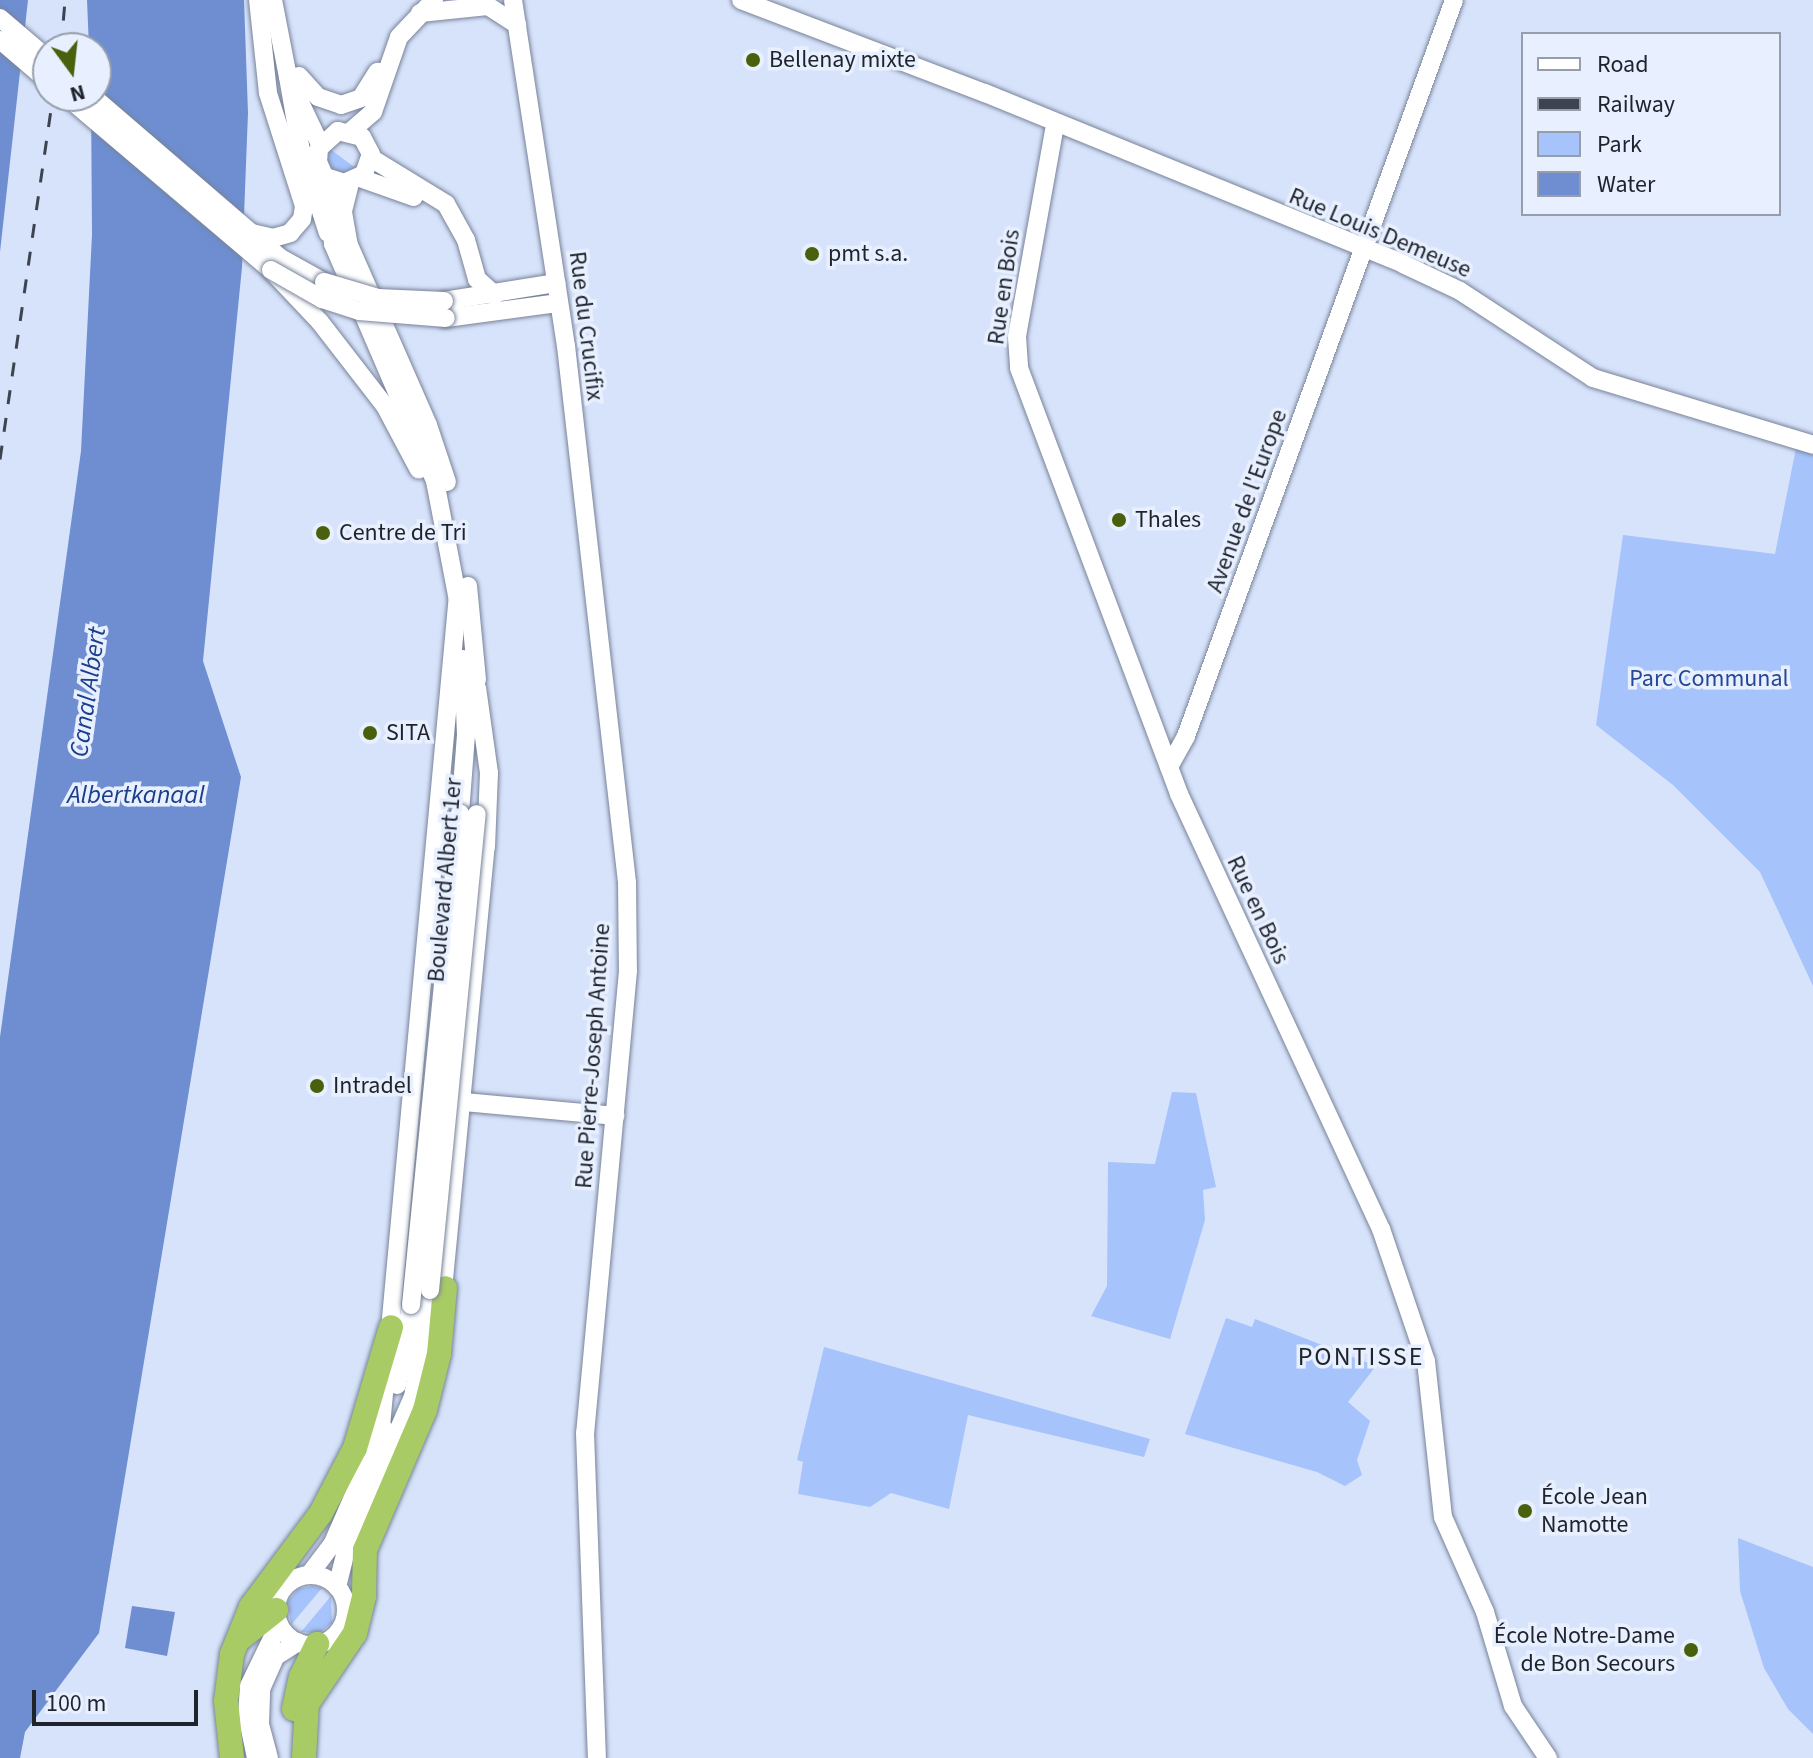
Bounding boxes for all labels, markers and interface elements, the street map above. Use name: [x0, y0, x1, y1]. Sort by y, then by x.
north arrow: [32, 32, 112, 112]
legend: [1521, 32, 1781, 216]
place label: Bellenay mixte: [769, 46, 916, 74]
text: Road: [1597, 47, 1649, 82]
marker: Bellenay mixte: [744, 51, 762, 69]
text: N: [66, 76, 89, 111]
text: Railway: [1597, 87, 1675, 122]
text: Park: [1597, 127, 1642, 162]
text: Water: [1597, 167, 1655, 202]
street label: Rue Louis Demeuse: [1285, 182, 1475, 284]
street label: Rue en Bois: [982, 227, 1026, 347]
place label: pmt s.a.: [828, 240, 908, 268]
marker: pmt s.a.: [803, 245, 821, 263]
street label: Rue du Crucifix: [563, 250, 609, 402]
street label: Avenue de l'Europe: [1200, 405, 1294, 597]
place label: Thales: [1135, 506, 1201, 534]
marker: Thales: [1110, 511, 1128, 529]
place label: Centre de Tri: [339, 519, 467, 547]
marker: Centre de Tri: [314, 524, 332, 542]
water label: Canal Albert: [63, 625, 113, 759]
park label: Parc Communal: [1629, 665, 1789, 693]
place label: SITA: [386, 719, 430, 747]
marker: SITA: [361, 724, 379, 742]
street label: Boulevard Albert 1er: [422, 777, 468, 983]
water label: Albertkanaal: [67, 779, 205, 811]
street label: Rue en Bois: [1220, 851, 1296, 969]
street label: Rue Pierre-Joseph Antoine: [569, 922, 617, 1190]
place label: Intradel: [333, 1072, 412, 1100]
marker: Intradel: [308, 1077, 326, 1095]
district label: PONTISSE: [1298, 1341, 1424, 1373]
place label: École Jean Namotte: [1541, 1483, 1648, 1539]
marker: École Jean Namotte: [1516, 1502, 1534, 1520]
place label: École Notre-Dame de Bon Secours: [1494, 1622, 1675, 1678]
marker: École Notre-Dame de Bon Secours: [1682, 1641, 1700, 1659]
scale bar: [36, 1674, 202, 1724]
text: 100 m: [46, 1686, 106, 1721]

